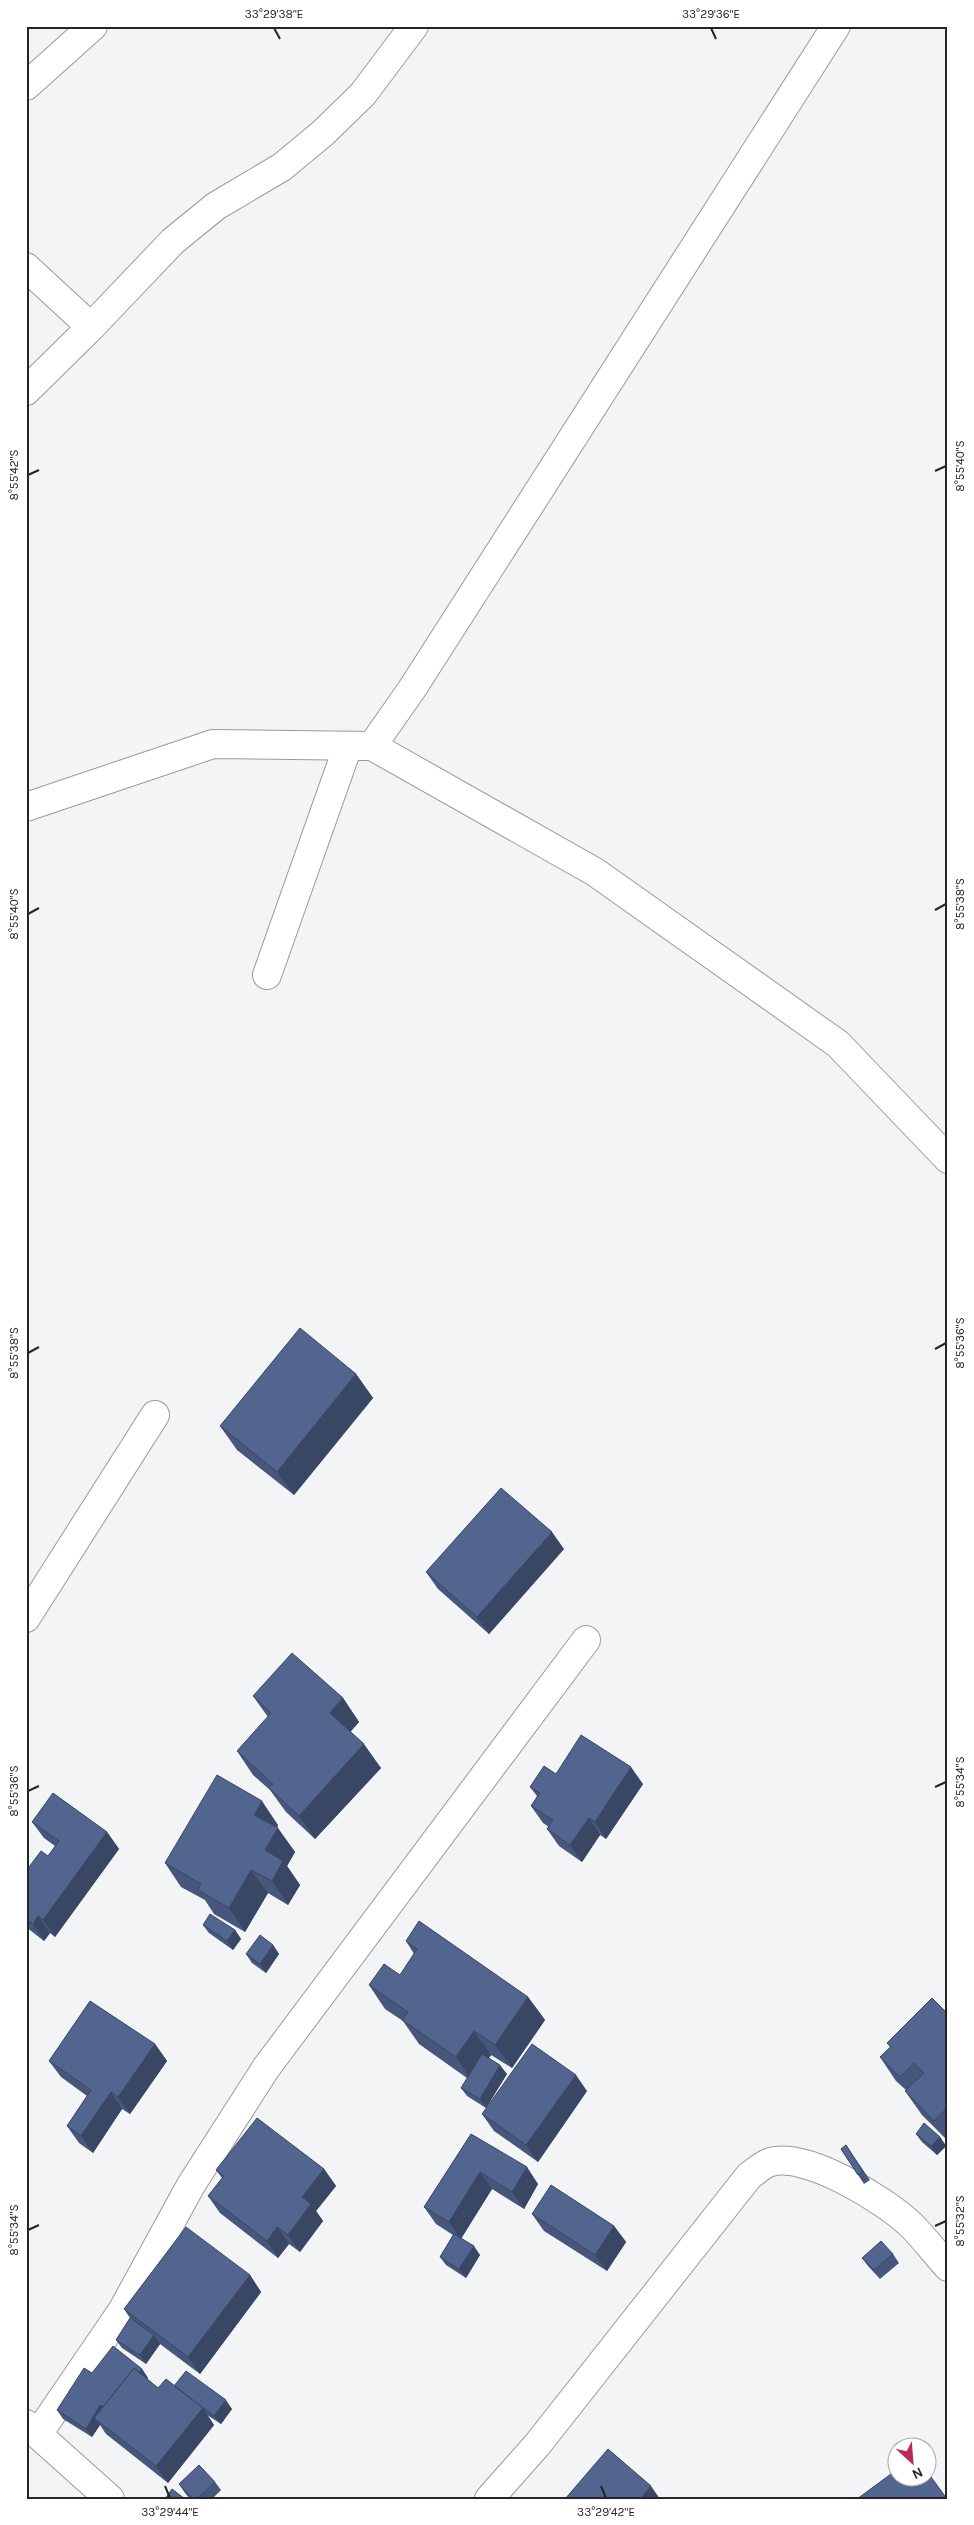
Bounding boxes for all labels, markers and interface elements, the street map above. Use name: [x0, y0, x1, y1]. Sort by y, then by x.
text: 33°29'38"E: [245, 7, 303, 21]
text: 33°29'36"E: [682, 7, 740, 21]
text: 8°55'40"S: [953, 440, 967, 492]
text: 8°55'42"S: [7, 449, 21, 501]
text: 8°55'38"S: [953, 878, 967, 930]
text: 8°55'40"S: [7, 888, 21, 940]
text: 8°55'36"S: [953, 1317, 967, 1369]
text: 8°55'38"S: [7, 1327, 21, 1379]
text: 8°55'34"S: [953, 1756, 967, 1808]
text: 8°55'36"S: [7, 1765, 21, 1817]
text: 8°55'32"S: [953, 2195, 967, 2247]
text: 8°55'34"S: [7, 2204, 21, 2256]
north arrow: [886, 2438, 936, 2488]
text: N: [909, 2463, 926, 2483]
text: 33°29'44"E: [141, 2505, 199, 2519]
text: 33°29'42"E: [577, 2505, 635, 2519]

